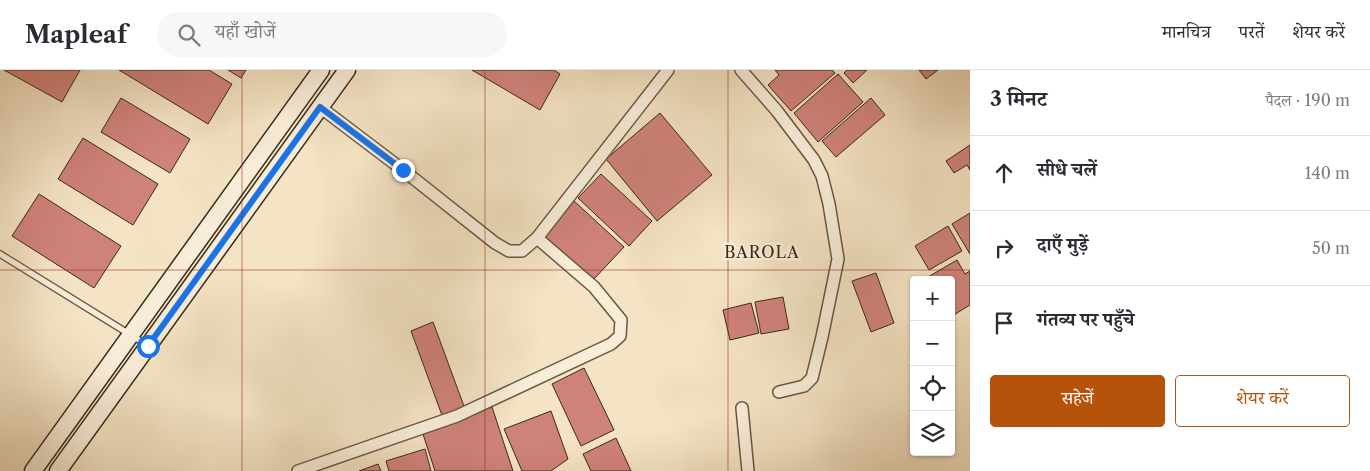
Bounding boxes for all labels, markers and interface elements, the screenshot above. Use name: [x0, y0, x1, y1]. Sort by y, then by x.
search box: [157, 12, 507, 57]
text: Mapleaf: [25, 20, 127, 49]
text: यहाँ खोजें: [215, 20, 276, 43]
icon: search: [175, 21, 203, 49]
text: मानचित्र: [1162, 21, 1211, 43]
text: परतें: [1239, 21, 1265, 43]
text: शेयर करें: [1293, 21, 1345, 43]
text: 3 मिनट: [990, 86, 1047, 111]
text: पैदल · 190 m: [1265, 90, 1350, 110]
text: सीधे चलें: [1037, 158, 1097, 181]
route end: [392, 159, 415, 182]
icon: ahead: [990, 159, 1018, 187]
text: 140 m: [1305, 163, 1350, 183]
text: दाएँ मुड़ें: [1037, 233, 1088, 256]
icon: right: [990, 234, 1018, 262]
text: 50 m: [1312, 238, 1350, 258]
district label: BAROLA: [724, 242, 800, 262]
map controls: [910, 276, 955, 456]
button: +: [910, 276, 955, 321]
text: गंतव्य पर पहुँचे: [1037, 308, 1134, 331]
icon: arrive: [990, 309, 1018, 337]
button: −: [910, 321, 955, 366]
route start: [137, 335, 160, 358]
button: locate: [910, 366, 955, 411]
button: सहेजें: [990, 375, 1165, 427]
button: शेयर करें: [1175, 375, 1350, 427]
button: layers: [910, 411, 955, 456]

